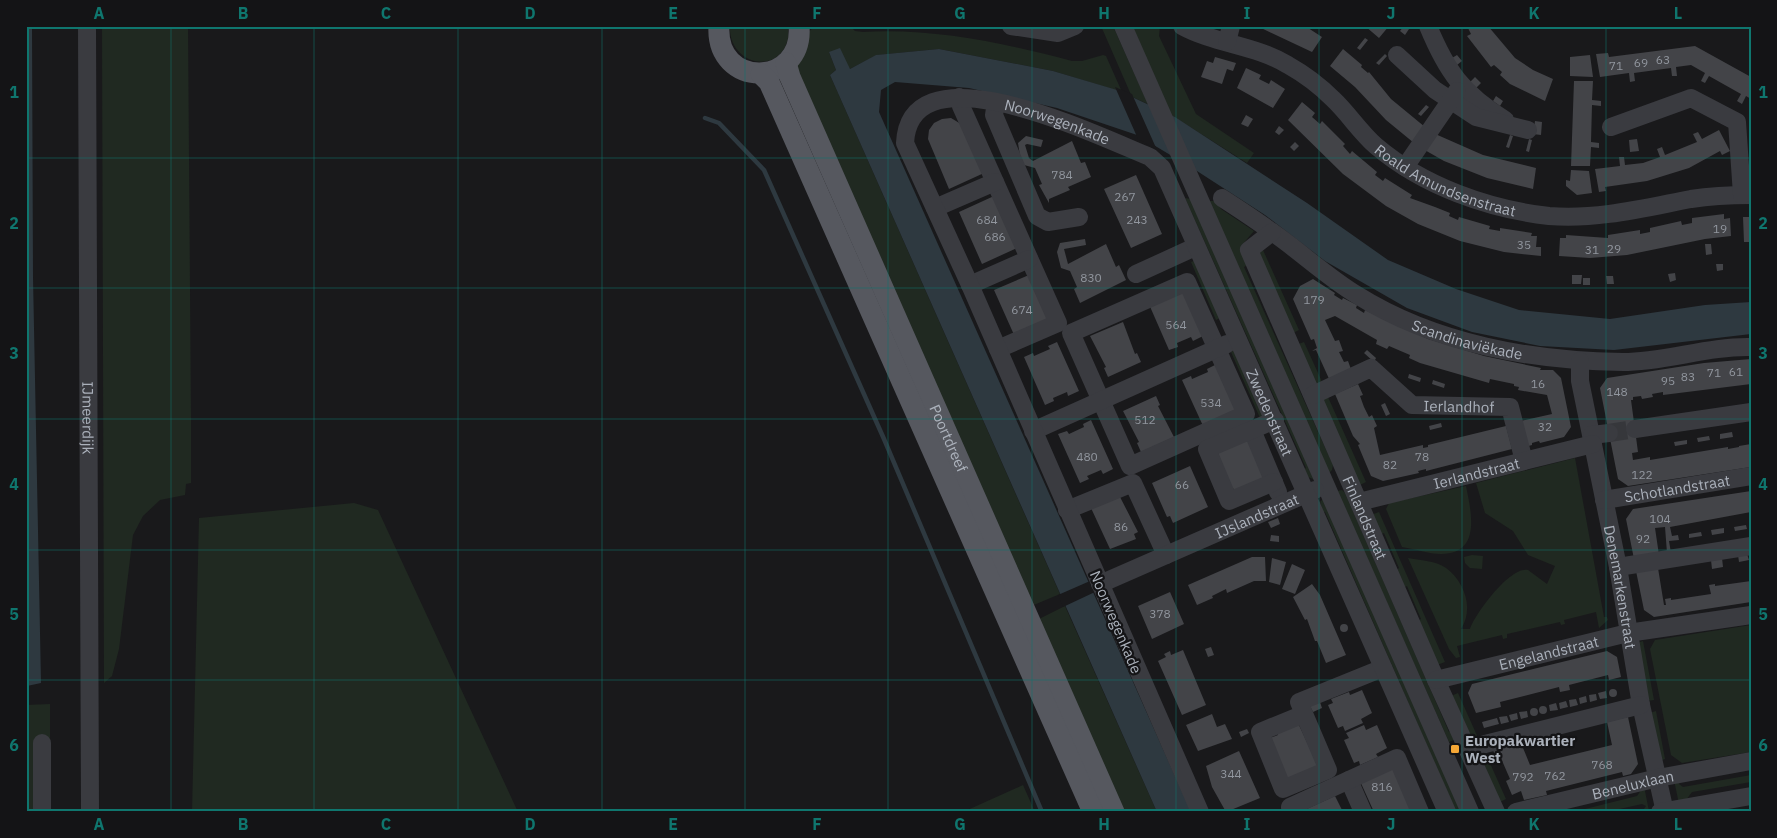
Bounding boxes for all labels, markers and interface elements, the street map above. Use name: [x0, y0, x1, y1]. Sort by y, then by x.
text: A: [94, 3, 105, 23]
text: B: [238, 3, 249, 23]
text: C: [381, 3, 391, 23]
text: D: [524, 3, 536, 23]
text: E: [668, 3, 678, 23]
text: F: [812, 3, 822, 23]
text: G: [954, 3, 966, 23]
text: H: [1098, 3, 1110, 23]
text: I: [1244, 3, 1251, 23]
text: J: [1387, 3, 1395, 23]
text: K: [1528, 3, 1540, 23]
text: L: [1674, 3, 1682, 23]
house number: 63: [1656, 52, 1670, 67]
house number: 69: [1634, 55, 1648, 70]
house number: 71: [1609, 58, 1623, 73]
text: 1: [9, 82, 19, 102]
text: 1: [1758, 82, 1768, 102]
street label: Noorwegenkade: [1003, 95, 1113, 148]
street label: Roald Amundsenstraat: [1371, 140, 1518, 220]
house number: 784: [1051, 167, 1073, 182]
house number: 267: [1114, 189, 1136, 204]
house number: 684: [976, 212, 998, 227]
house number: 243: [1126, 212, 1148, 227]
text: 2: [9, 213, 19, 233]
text: 2: [1758, 213, 1768, 233]
house number: 19: [1713, 221, 1727, 236]
house number: 686: [984, 229, 1006, 244]
house number: 35: [1517, 237, 1531, 252]
house number: 29: [1607, 241, 1621, 256]
house number: 31: [1585, 242, 1599, 257]
house number: 830: [1080, 270, 1102, 285]
house number: 179: [1303, 292, 1325, 307]
house number: 674: [1011, 302, 1033, 317]
street label: Scandinaviëkade: [1409, 315, 1524, 363]
house number: 564: [1165, 317, 1187, 332]
text: 3: [9, 343, 19, 363]
text: 3: [1758, 343, 1768, 363]
house number: 61: [1729, 364, 1743, 379]
house number: 71: [1707, 365, 1721, 380]
street label: Zwedenstraat: [1243, 366, 1298, 459]
house number: 83: [1681, 369, 1695, 384]
house number: 95: [1661, 373, 1675, 388]
house number: 16: [1531, 376, 1545, 391]
street label: IJmeerdijk: [79, 382, 98, 455]
house number: 148: [1606, 384, 1628, 399]
house number: 534: [1200, 395, 1222, 410]
street label: Ierlandhof: [1423, 396, 1494, 416]
street label: Poortdreef: [926, 401, 972, 475]
house number: 512: [1134, 412, 1156, 427]
house number: 32: [1538, 419, 1552, 434]
house number: 480: [1076, 449, 1098, 464]
house number: 78: [1415, 449, 1429, 464]
street label: Ierlandstraat: [1431, 453, 1522, 493]
house number: 82: [1383, 457, 1397, 472]
house number: 122: [1631, 467, 1653, 482]
street label: Schotlandstraat: [1623, 470, 1731, 506]
street label: Finlandstraat: [1339, 473, 1392, 562]
text: 4: [9, 474, 19, 494]
text: 4: [1758, 474, 1768, 494]
house number: 66: [1175, 477, 1189, 492]
street label: IJslandstraat: [1212, 489, 1302, 542]
house number: 104: [1649, 511, 1671, 526]
house number: 86: [1114, 519, 1128, 534]
street label: Denemarkenstraat: [1600, 523, 1641, 650]
house number: 92: [1636, 531, 1650, 546]
street label: Noorwegenkade: [1086, 568, 1146, 676]
text: 5: [9, 604, 19, 624]
text: 5: [1758, 604, 1768, 624]
house number: 378: [1149, 606, 1171, 621]
street label: Engelandstraat: [1497, 631, 1600, 674]
place label: Europakwartier West: [1465, 731, 1575, 767]
text: 6: [9, 735, 19, 755]
text: 6: [1758, 735, 1768, 755]
marker: Europakwartier West: [1449, 743, 1461, 755]
house number: 768: [1591, 757, 1613, 772]
house number: 344: [1220, 766, 1242, 781]
street label: Beneluxlaan: [1590, 766, 1675, 803]
house number: 762: [1544, 768, 1566, 783]
house number: 792: [1512, 769, 1534, 784]
house number: 816: [1371, 779, 1393, 794]
text: A: [94, 814, 105, 834]
text: B: [238, 814, 249, 834]
text: C: [381, 814, 391, 834]
text: D: [524, 814, 536, 834]
text: E: [668, 814, 678, 834]
text: F: [812, 814, 822, 834]
text: G: [954, 814, 966, 834]
text: H: [1098, 814, 1110, 834]
text: I: [1244, 814, 1251, 834]
text: J: [1387, 814, 1395, 834]
text: K: [1528, 814, 1540, 834]
text: L: [1674, 814, 1682, 834]

